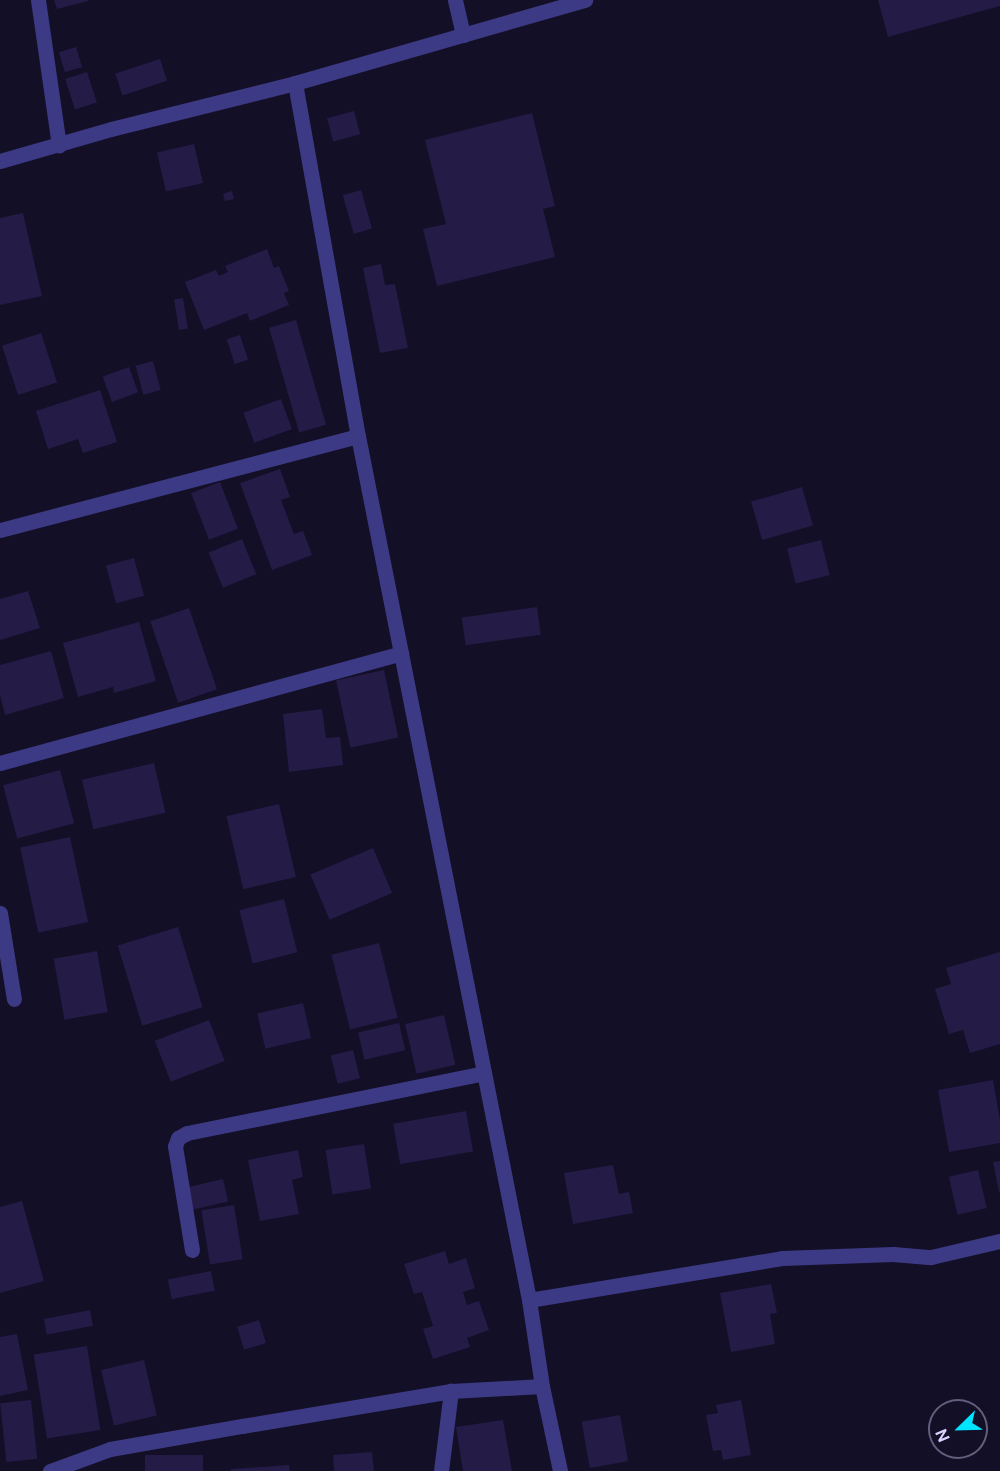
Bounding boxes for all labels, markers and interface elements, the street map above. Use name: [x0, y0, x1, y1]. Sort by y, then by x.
north arrow: [928, 1399, 988, 1459]
text: N: [932, 1426, 954, 1445]

